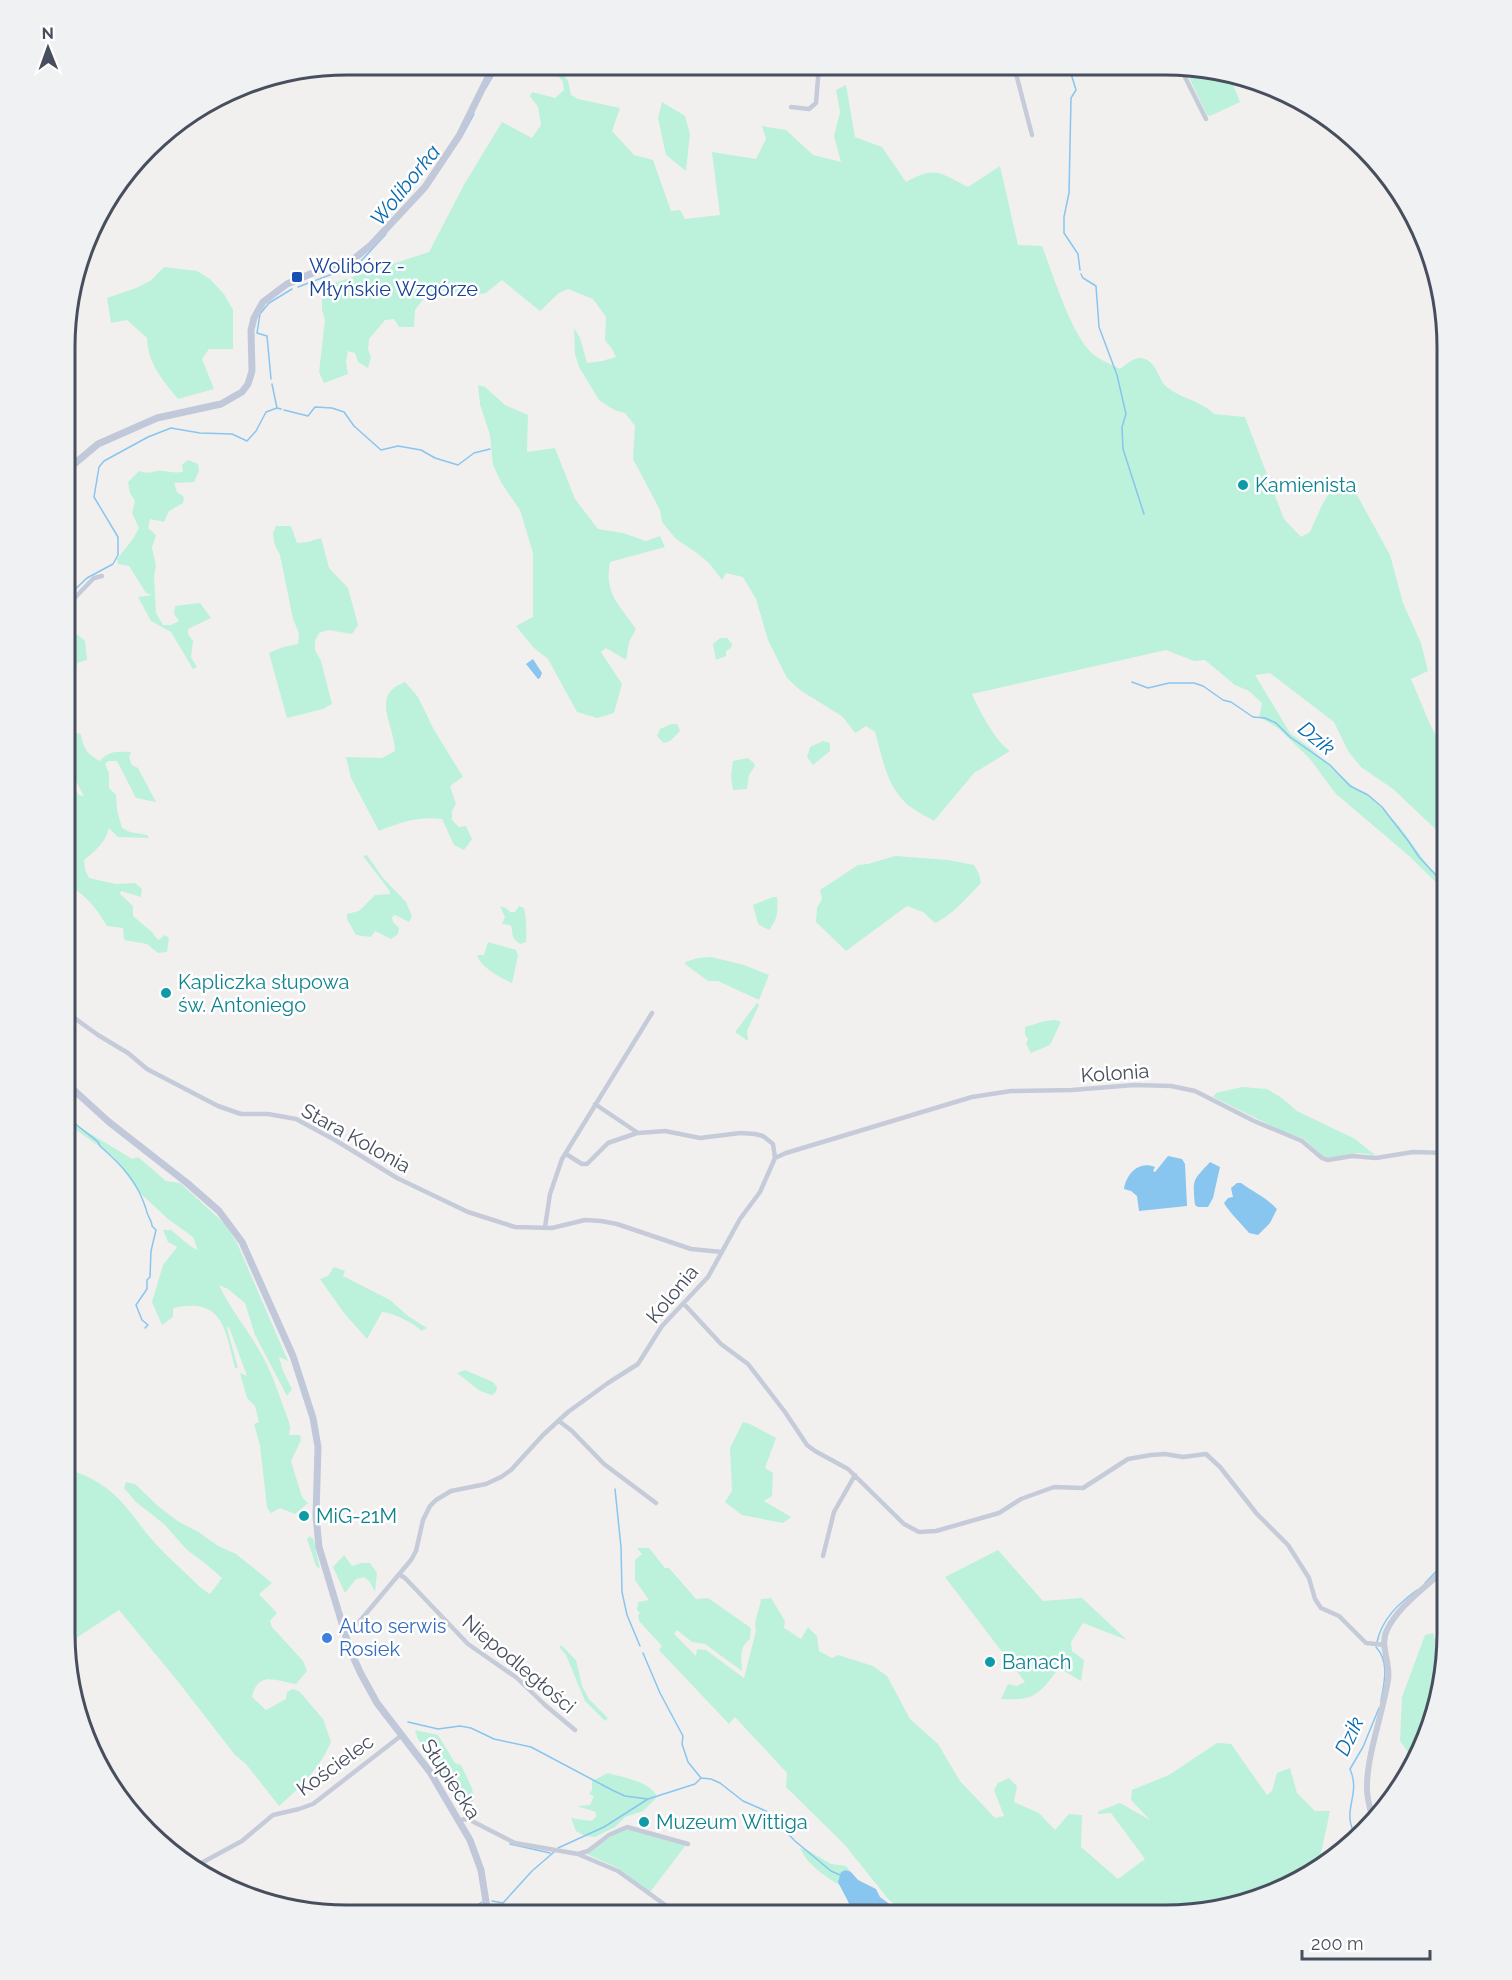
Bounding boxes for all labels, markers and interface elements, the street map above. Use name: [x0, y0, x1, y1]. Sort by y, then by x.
north arrow: [18, 18, 78, 78]
text: N: [41, 24, 54, 43]
water label: Woliborka: [365, 139, 445, 231]
place label: Wolibórz - Młyńskie Wzgórze: [309, 254, 478, 301]
marker: Wolibórz - Młyńskie Wzgórze: [290, 270, 304, 284]
place label: Kamienista: [1255, 473, 1357, 497]
marker: Kamienista: [1236, 478, 1250, 492]
water label: Dzik: [1294, 716, 1340, 760]
place label: Kapliczka słupowa św. Antoniego: [178, 970, 349, 1017]
marker: Kapliczka słupowa św. Antoniego: [159, 986, 173, 1000]
street label: Kolonia: [1080, 1059, 1150, 1087]
street label: Stara Kolonia: [297, 1098, 415, 1178]
street label: Kolonia: [641, 1260, 703, 1328]
place label: MiG-21M: [316, 1504, 397, 1528]
marker: MiG-21M: [297, 1509, 311, 1523]
street label: Niepodległości: [457, 1610, 581, 1718]
place label: Auto serwis Rosiek: [339, 1614, 446, 1661]
marker: Auto serwis Rosiek: [320, 1631, 334, 1645]
place label: Banach: [1002, 1650, 1071, 1674]
marker: Banach: [983, 1655, 997, 1669]
water label: Dzik: [1329, 1713, 1369, 1759]
street label: Kościelec: [292, 1729, 378, 1801]
street label: Słupiecka: [416, 1734, 486, 1824]
place label: Muzeum Wittiga: [656, 1810, 808, 1834]
marker: Muzeum Wittiga: [637, 1815, 651, 1829]
scale bar: [1302, 1923, 1430, 1961]
text: 200 m: [1311, 1933, 1364, 1954]

